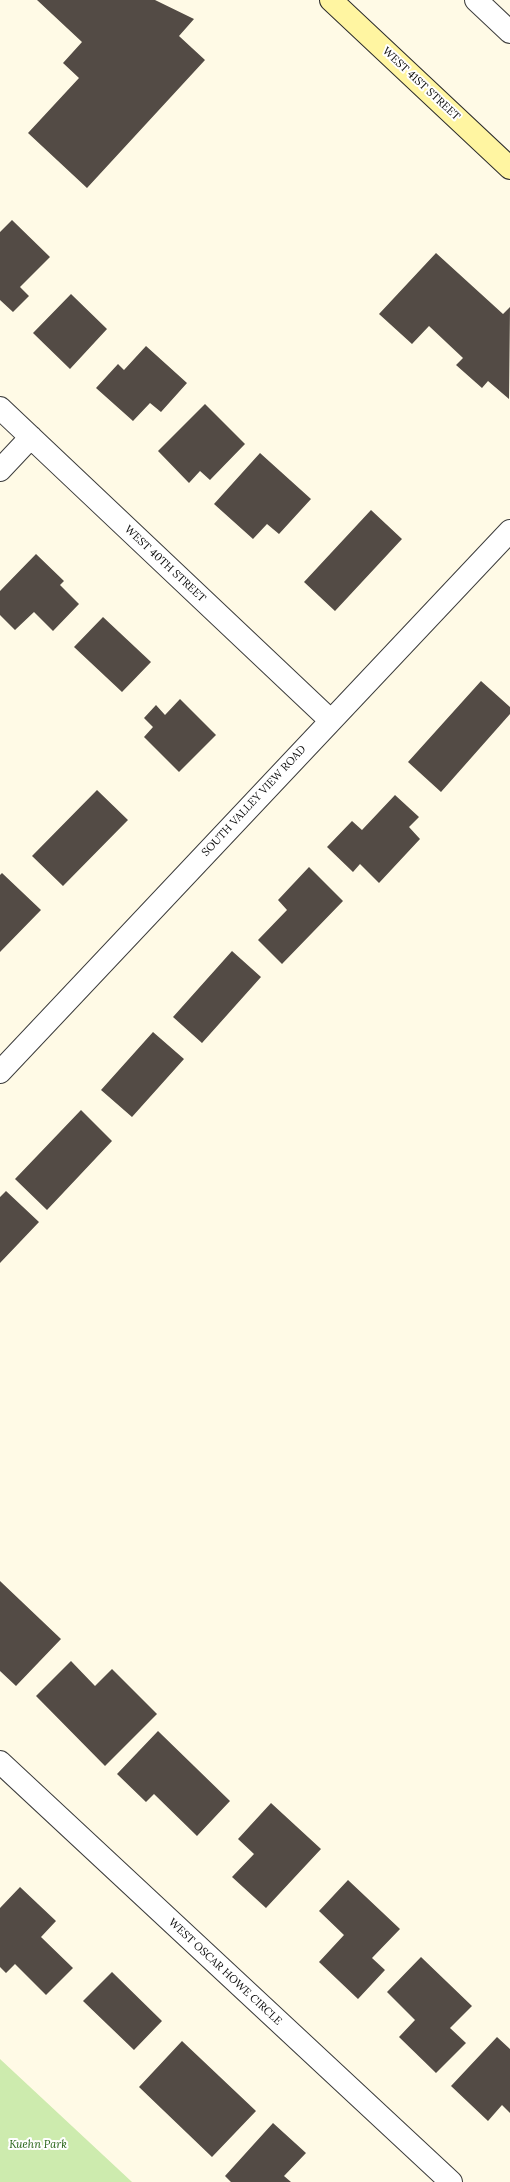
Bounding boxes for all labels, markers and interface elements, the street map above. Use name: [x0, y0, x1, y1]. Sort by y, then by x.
street label: WEST 41ST STREET: [380, 45, 462, 123]
street label: WEST 40TH STREET: [122, 523, 208, 605]
street label: SOUTH VALLEY VIEW ROAD: [199, 743, 309, 859]
street label: WEST OSCAR HOWE CIRCLE: [166, 1916, 284, 2028]
park label: Kuehn Park: [9, 2138, 67, 2152]

